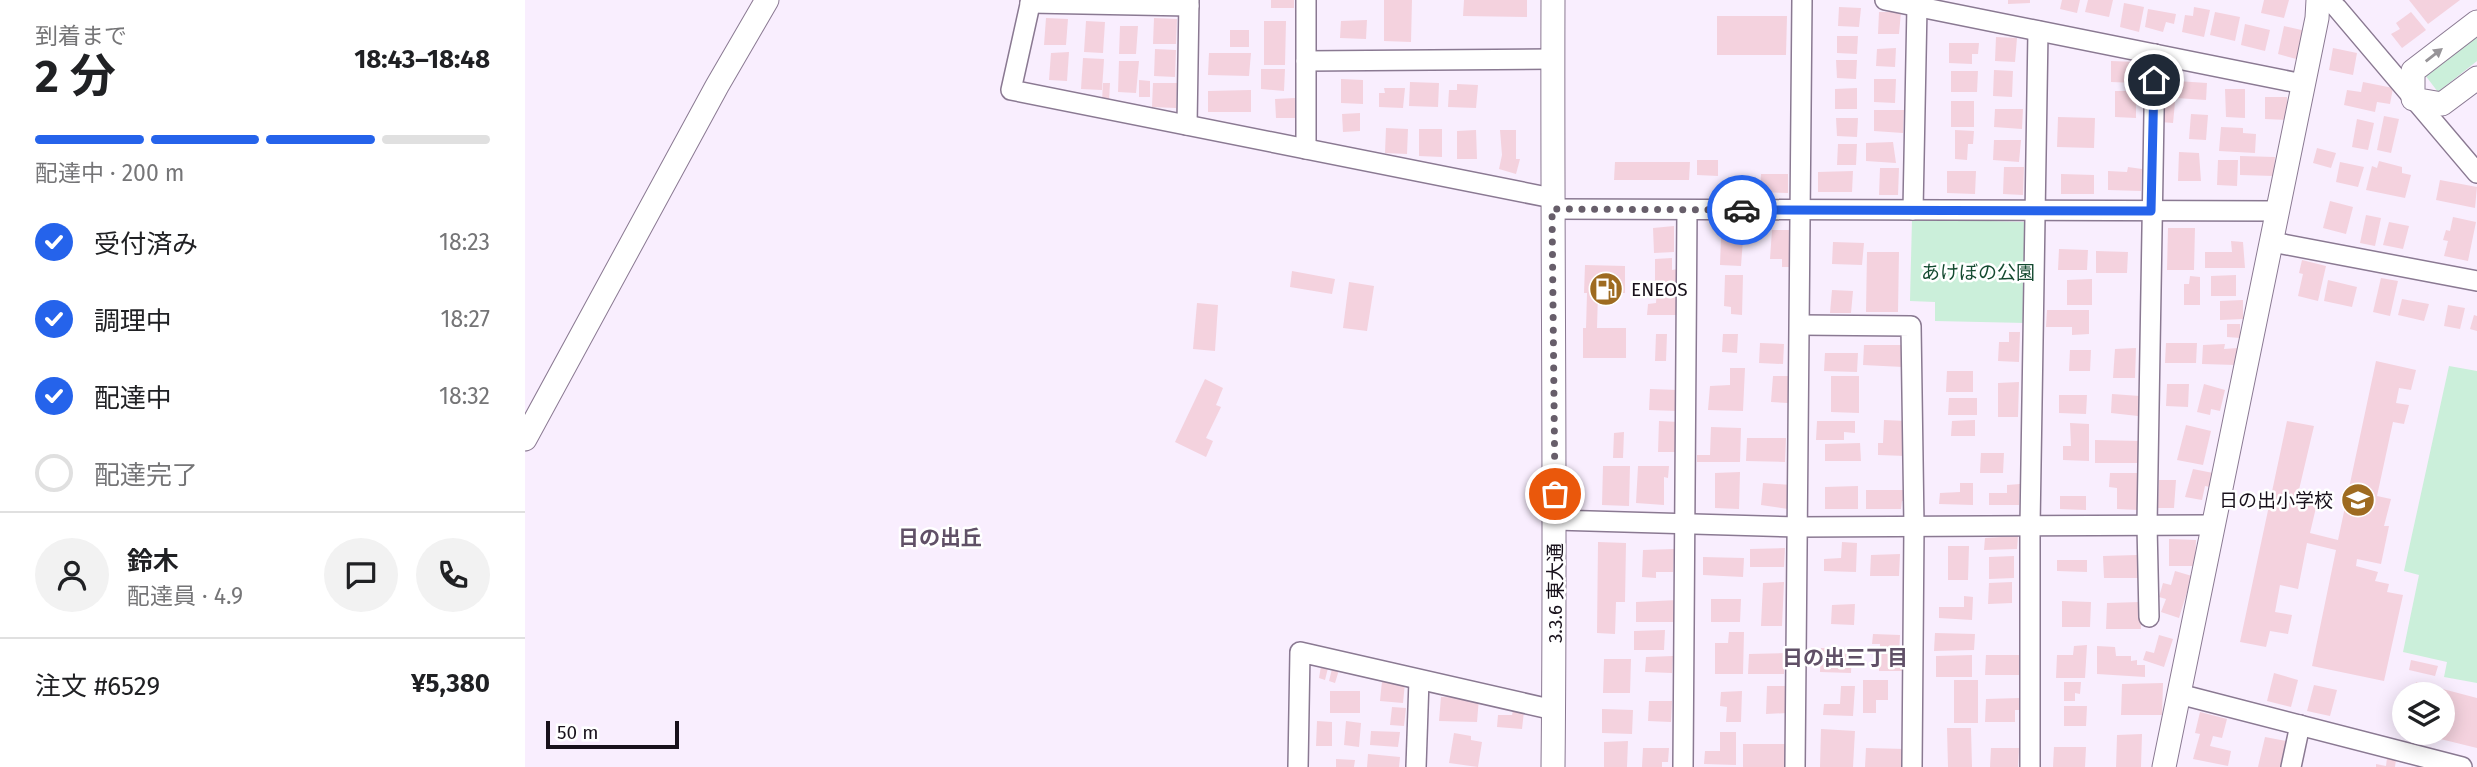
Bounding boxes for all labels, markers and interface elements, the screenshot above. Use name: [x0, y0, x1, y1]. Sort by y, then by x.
text: 到着まで: [35, 22, 127, 50]
text: 18:43–18:48: [354, 44, 490, 75]
one-way arrow: [2425, 48, 2443, 62]
text: 2 分: [35, 49, 116, 104]
pin: [2124, 50, 2184, 110]
icon: home: [2135, 61, 2173, 99]
text: 配達中 · 200 m: [35, 159, 185, 187]
courier: [1707, 175, 1777, 245]
icon: car: [1723, 191, 1761, 229]
icon: check: [35, 223, 73, 261]
text: 18:23: [439, 228, 490, 256]
text: 受付済み: [94, 229, 198, 260]
park label: あけぼの公園: [1921, 261, 2035, 284]
fuel station icon: ENEOS: [1587, 270, 1625, 308]
place label: ENEOS: [1631, 278, 1688, 301]
icon: check: [35, 300, 73, 338]
text: 18:27: [440, 305, 490, 333]
text: 調理中: [94, 306, 172, 337]
icon: check: [35, 377, 73, 415]
text: 18:32: [439, 382, 490, 410]
text: 配達中: [94, 383, 172, 414]
text: 配達完了: [94, 460, 198, 491]
pin: [1525, 464, 1585, 524]
icon: bag: [1536, 475, 1574, 513]
school or university icon: 日の出小学校: [2339, 481, 2377, 519]
place label: 日の出小学校: [2219, 489, 2333, 512]
district label: 日の出丘: [898, 525, 982, 551]
button: person: [35, 538, 109, 612]
button: chat: [324, 538, 398, 612]
button: phone: [416, 538, 490, 612]
street label: 3.3.6 東大通: [1544, 543, 1567, 643]
text: 鈴木: [127, 546, 179, 577]
text: 配達員 · 4.9: [127, 582, 243, 610]
district label: 日の出三丁目: [1782, 645, 1908, 671]
text: ¥5,380: [411, 668, 490, 699]
text: 注文 #6529: [35, 671, 160, 702]
map controls: [2392, 682, 2455, 745]
button: layers: [2392, 682, 2455, 745]
scale bar: [546, 718, 679, 750]
text: 50 m: [557, 721, 598, 744]

